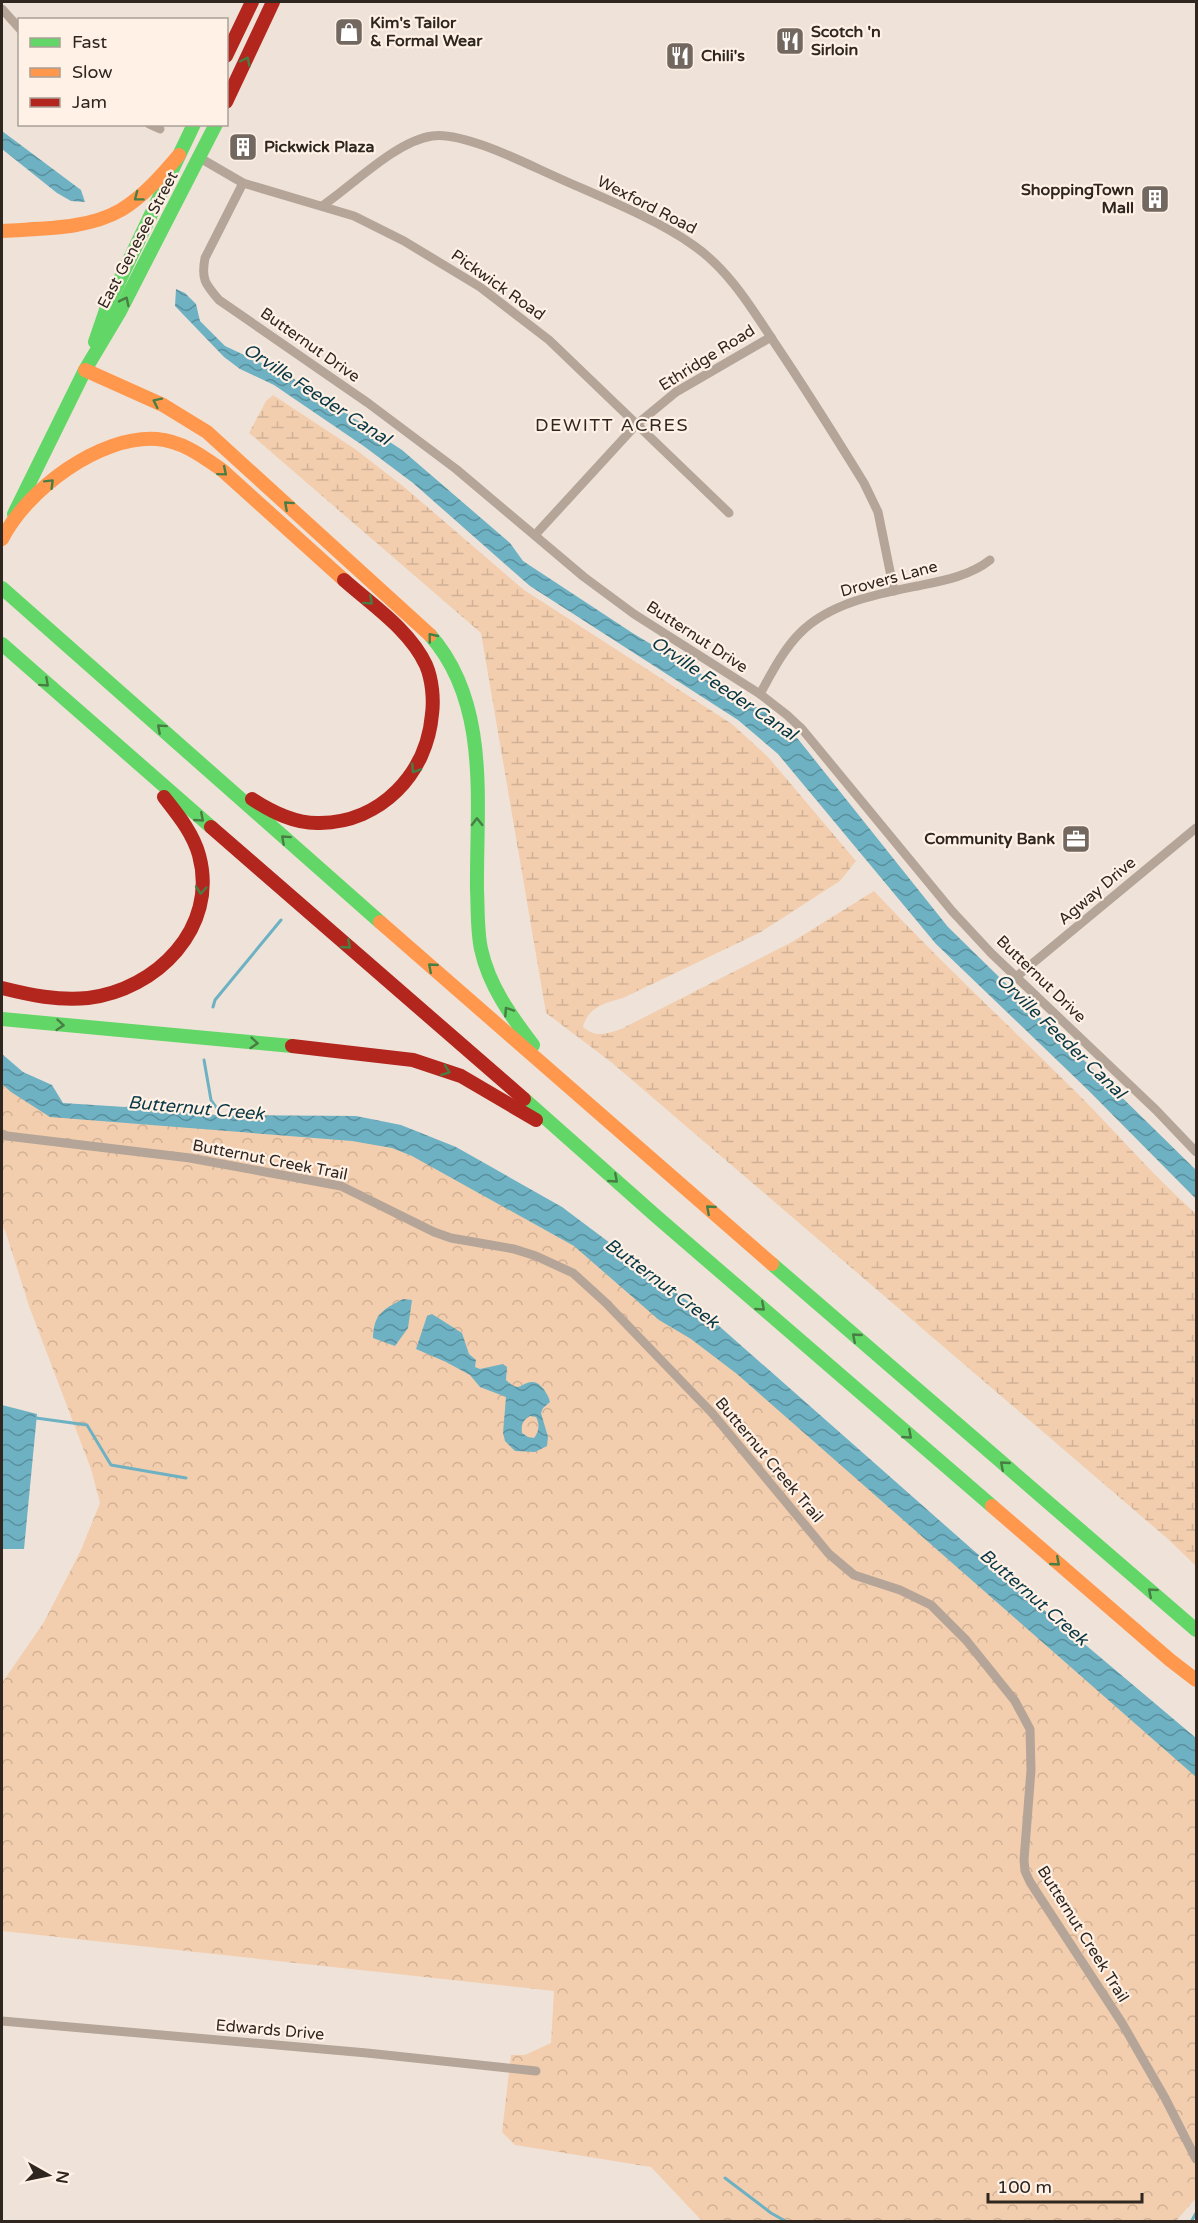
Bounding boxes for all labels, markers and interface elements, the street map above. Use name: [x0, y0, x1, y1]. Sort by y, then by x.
place label: Kim's Tailor & Formal Wear: [370, 13, 483, 51]
shop icon: Kim's Tailor & Formal Wear: [333, 16, 365, 48]
legend: [18, 18, 228, 126]
place label: Scotch 'n Sirloin: [811, 22, 881, 60]
restaurant icon: Scotch 'n Sirloin: [774, 25, 806, 57]
text: Fast: [72, 31, 107, 53]
restaurant icon: Chili's: [664, 40, 696, 72]
place label: Chili's: [701, 46, 745, 66]
one-way arrow: [238, 56, 250, 67]
text: Slow: [72, 61, 113, 83]
text: Jam: [72, 91, 107, 113]
building icon: Pickwick Plaza: [227, 131, 259, 163]
place label: Pickwick Plaza: [264, 137, 375, 157]
street label: East Genesee Street: [93, 168, 183, 312]
street label: Wexford Road: [594, 171, 700, 239]
place label: ShoppingTown Mall: [1021, 180, 1134, 218]
building icon: ShoppingTown Mall: [1139, 183, 1171, 215]
one-way arrow: [134, 190, 145, 201]
street label: Pickwick Road: [447, 245, 549, 325]
one-way arrow: [118, 296, 130, 307]
street label: Butternut Drive: [256, 303, 364, 387]
street label: Ethridge Road: [655, 320, 759, 396]
water label: Orville Feeder Canal: [239, 338, 397, 451]
one-way arrow: [152, 398, 163, 409]
district label: DEWITT ACRES: [535, 414, 689, 436]
one-way arrow: [216, 465, 227, 476]
one-way arrow: [43, 479, 54, 489]
one-way arrow: [285, 501, 295, 512]
street label: Drovers Lane: [838, 556, 940, 602]
one-way arrow: [362, 594, 373, 605]
street label: Butternut Drive: [642, 597, 752, 677]
water label: Orville Feeder Canal: [647, 631, 803, 746]
one-way arrow: [429, 633, 440, 644]
one-way arrow: [38, 675, 49, 686]
one-way arrow: [157, 724, 168, 735]
one-way arrow: [411, 763, 423, 773]
one-way arrow: [193, 811, 204, 822]
one-way arrow: [470, 818, 483, 827]
office icon: Community Bank: [1060, 823, 1092, 855]
place label: Community Bank: [924, 829, 1055, 849]
one-way arrow: [281, 835, 292, 846]
street label: Agway Drive: [1054, 853, 1140, 929]
one-way arrow: [195, 885, 208, 894]
street label: Butternut Drive: [992, 931, 1090, 1027]
one-way arrow: [340, 938, 351, 949]
one-way arrow: [428, 964, 439, 975]
water label: Orville Feeder Canal: [992, 969, 1132, 1105]
one-way arrow: [504, 1006, 515, 1017]
one-way arrow: [55, 1018, 64, 1031]
one-way arrow: [249, 1036, 258, 1049]
one-way arrow: [440, 1063, 451, 1076]
water label: Butternut Creek: [127, 1091, 266, 1125]
street label: Butternut Creek Trail: [191, 1135, 349, 1185]
one-way arrow: [607, 1172, 617, 1183]
one-way arrow: [706, 1205, 716, 1216]
water label: Butternut Creek: [601, 1233, 724, 1334]
one-way arrow: [754, 1300, 765, 1311]
one-way arrow: [852, 1334, 863, 1345]
street label: Butternut Creek Trail: [711, 1393, 827, 1527]
one-way arrow: [901, 1428, 912, 1439]
one-way arrow: [1000, 1461, 1011, 1472]
water label: Butternut Creek: [975, 1544, 1094, 1651]
one-way arrow: [1049, 1555, 1060, 1566]
one-way arrow: [1148, 1588, 1159, 1599]
street label: Butternut Creek Trail: [1033, 1862, 1133, 2006]
street label: Edwards Drive: [215, 2015, 325, 2045]
north arrow: [18, 2145, 78, 2205]
scale bar: [988, 2166, 1142, 2204]
text: N: [51, 2169, 73, 2185]
text: 100 m: [997, 2176, 1052, 2198]

